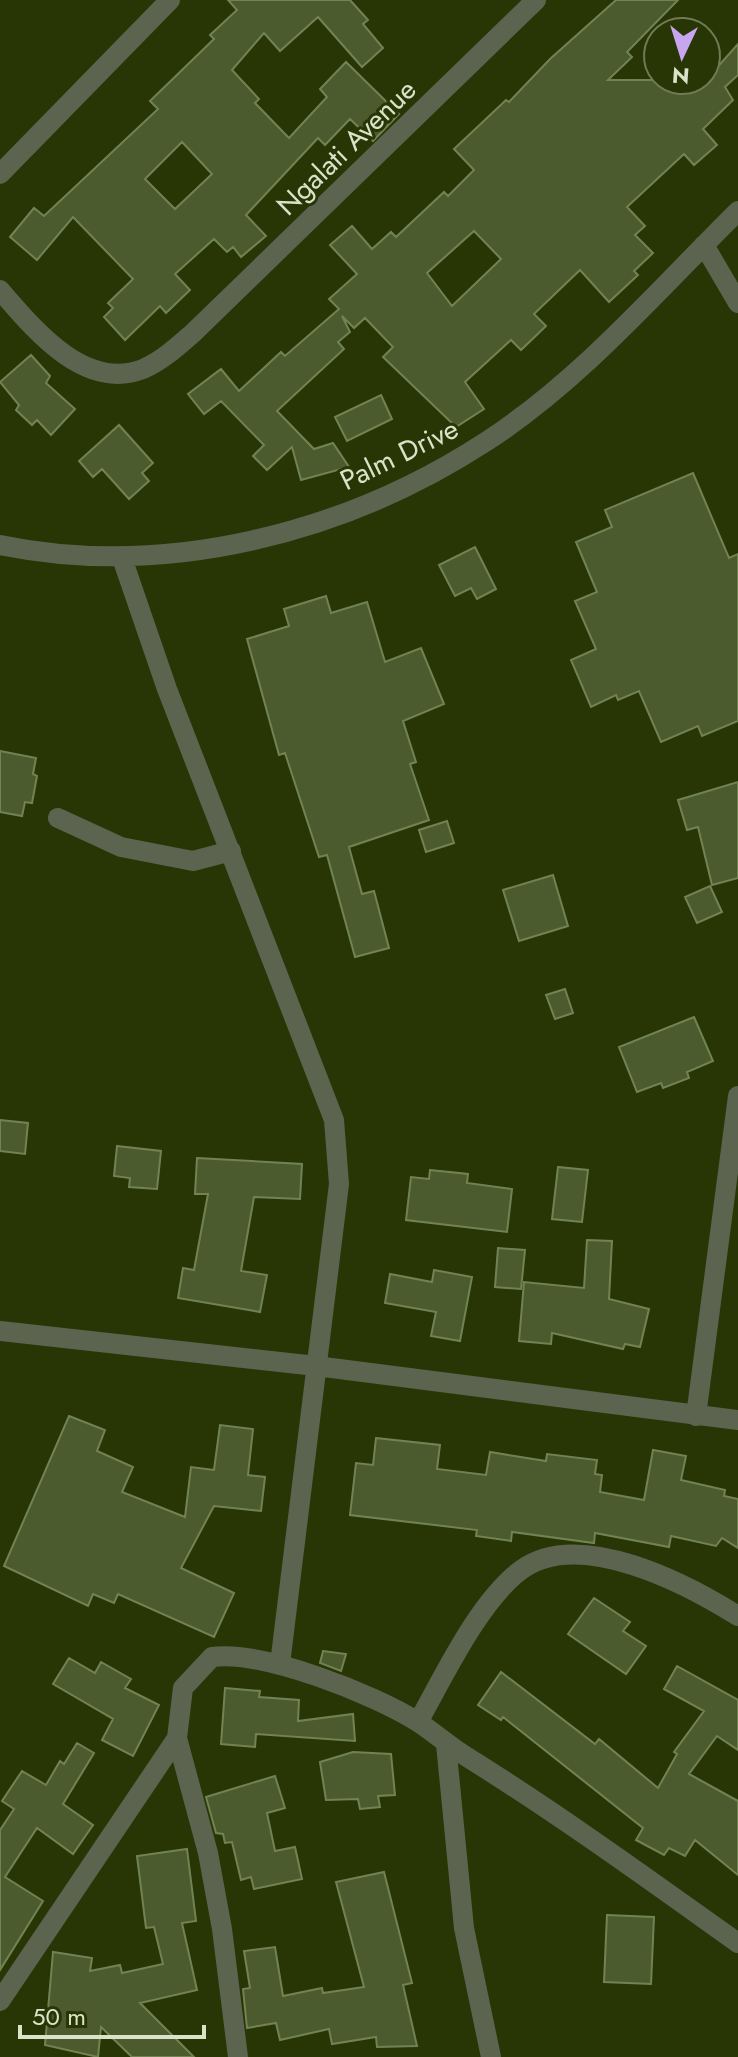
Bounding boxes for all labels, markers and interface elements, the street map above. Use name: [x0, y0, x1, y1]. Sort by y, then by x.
north arrow: [642, 16, 722, 96]
text: N: [671, 59, 690, 93]
street label: Ngalati Avenue: [267, 70, 426, 225]
street label: Palm Drive: [333, 408, 465, 501]
scale bar: [20, 1989, 204, 2039]
text: 50 m: [32, 1999, 86, 2034]

